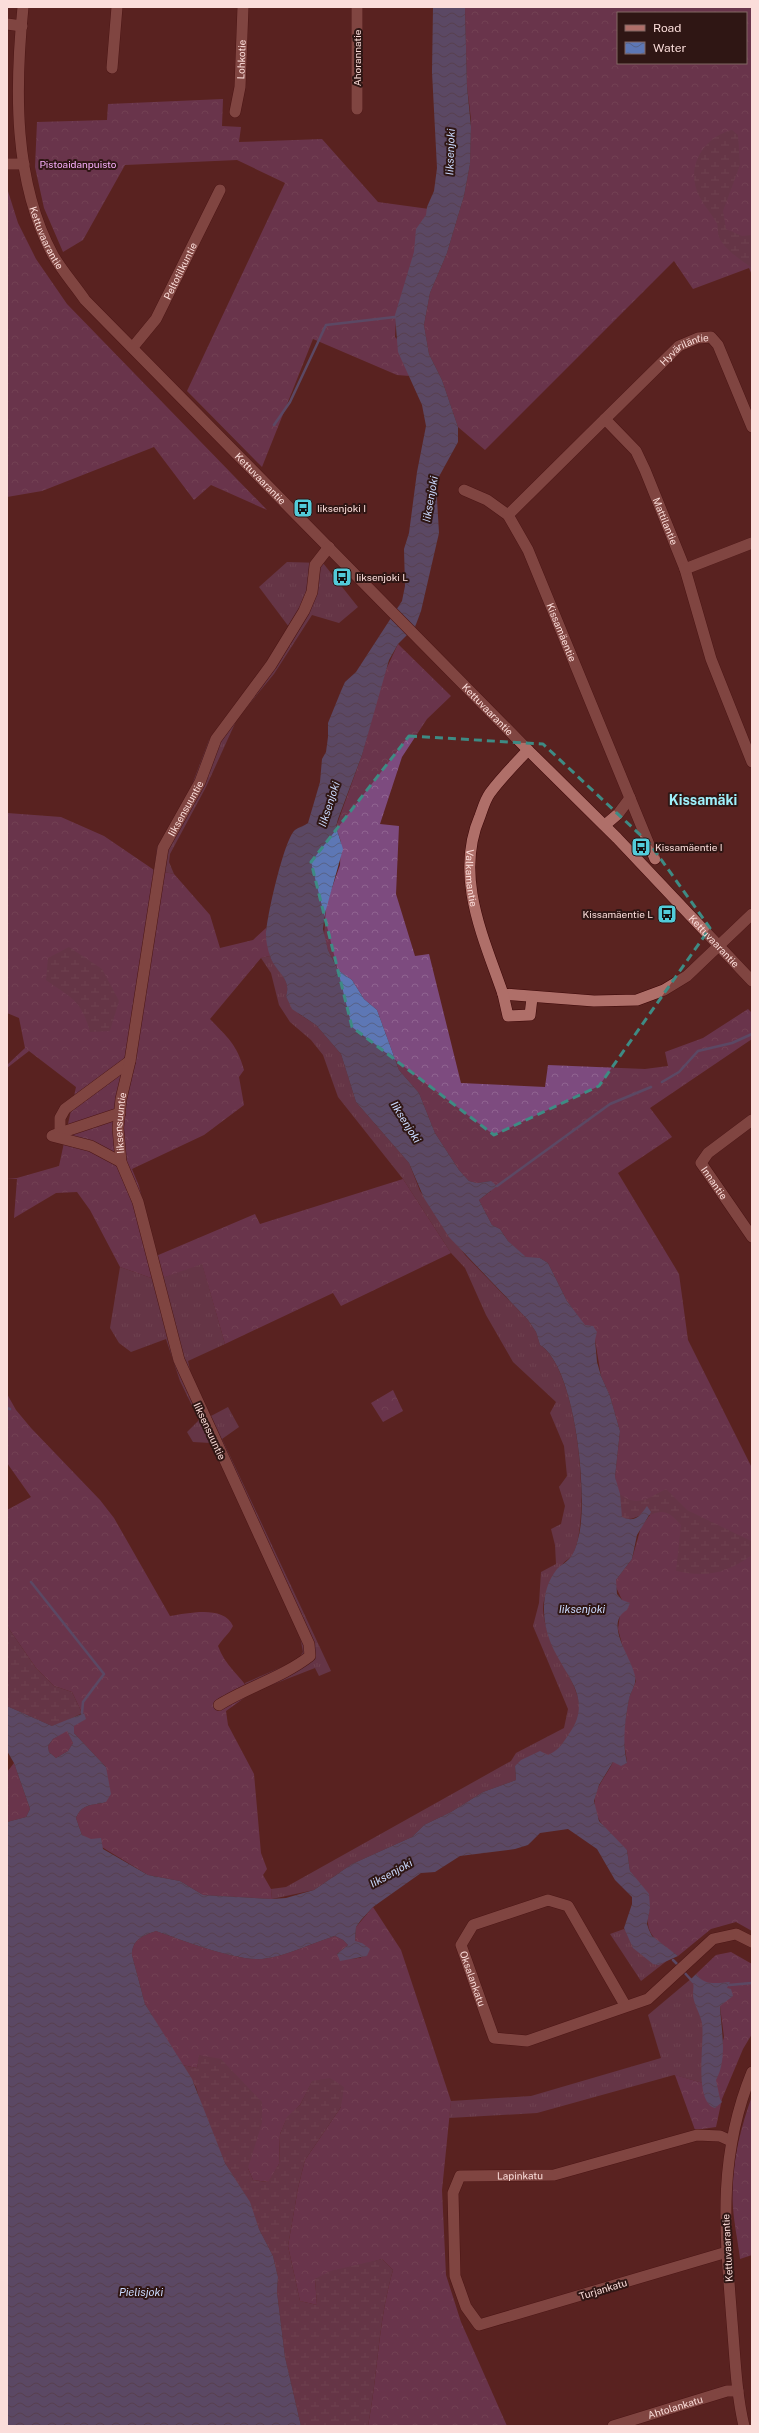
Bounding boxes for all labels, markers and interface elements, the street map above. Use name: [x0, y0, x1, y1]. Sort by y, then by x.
legend: [617, 12, 747, 64]
text: Road: [653, 21, 681, 35]
street label: Ahorannatie: [351, 29, 363, 86]
street label: Lohkotie: [234, 39, 248, 80]
text: Water: [653, 41, 687, 55]
water label: Iiksenjoki: [443, 128, 457, 176]
park label: Pistoaidanpuisto: [39, 158, 117, 170]
street label: Kettuvaarantie: [27, 205, 66, 272]
street label: Peltotilkuntie: [161, 240, 199, 301]
street label: Hyväriläntie: [657, 331, 709, 368]
street label: Kettuvaarantie: [232, 450, 289, 507]
water label: Iiksenjoki: [420, 475, 440, 523]
street label: Mattilantie: [651, 495, 681, 547]
bus stop icon: Iiksenjoki I: [292, 497, 314, 519]
place label: Iiksenjoki I: [317, 502, 366, 514]
bus stop icon: Iiksenjoki L: [331, 566, 353, 588]
place label: Iiksenjoki L: [356, 571, 408, 583]
street label: Kissamäentie: [544, 601, 579, 664]
street label: Kettuvaarantie: [460, 681, 516, 738]
street label: Iiksensuuntie: [165, 778, 206, 838]
water label: Iiksenjoki: [316, 780, 342, 828]
district label: Kissamäki: [669, 792, 737, 808]
bus stop icon: Kissamäentie I: [630, 836, 652, 858]
place label: Kissamäentie I: [655, 841, 723, 853]
street label: Valkamantie: [464, 849, 480, 908]
bus stop icon: Kissamäentie L: [656, 903, 678, 925]
place label: Kissamäentie L: [583, 908, 653, 920]
street label: Kettuvaarantie: [687, 912, 742, 970]
street label: Iiksensuuntie: [112, 1091, 129, 1154]
water label: Iiksenjoki: [389, 1099, 424, 1145]
street label: Innantie: [699, 1164, 730, 1202]
street label: Iiksensuuntie: [192, 1401, 229, 1462]
water label: Iiksenjoki: [559, 1603, 606, 1615]
water label: Iiksenjoki: [368, 1856, 415, 1890]
street label: Oksalankatu: [457, 1949, 488, 2008]
street label: Lapinkatu: [497, 2169, 543, 2182]
street label: Kettuvaarantie: [719, 2213, 735, 2282]
street label: Turjankatu: [578, 2276, 629, 2302]
water label: Pielisjoki: [119, 2286, 163, 2298]
street label: Ahtolankatu: [646, 2393, 704, 2421]

